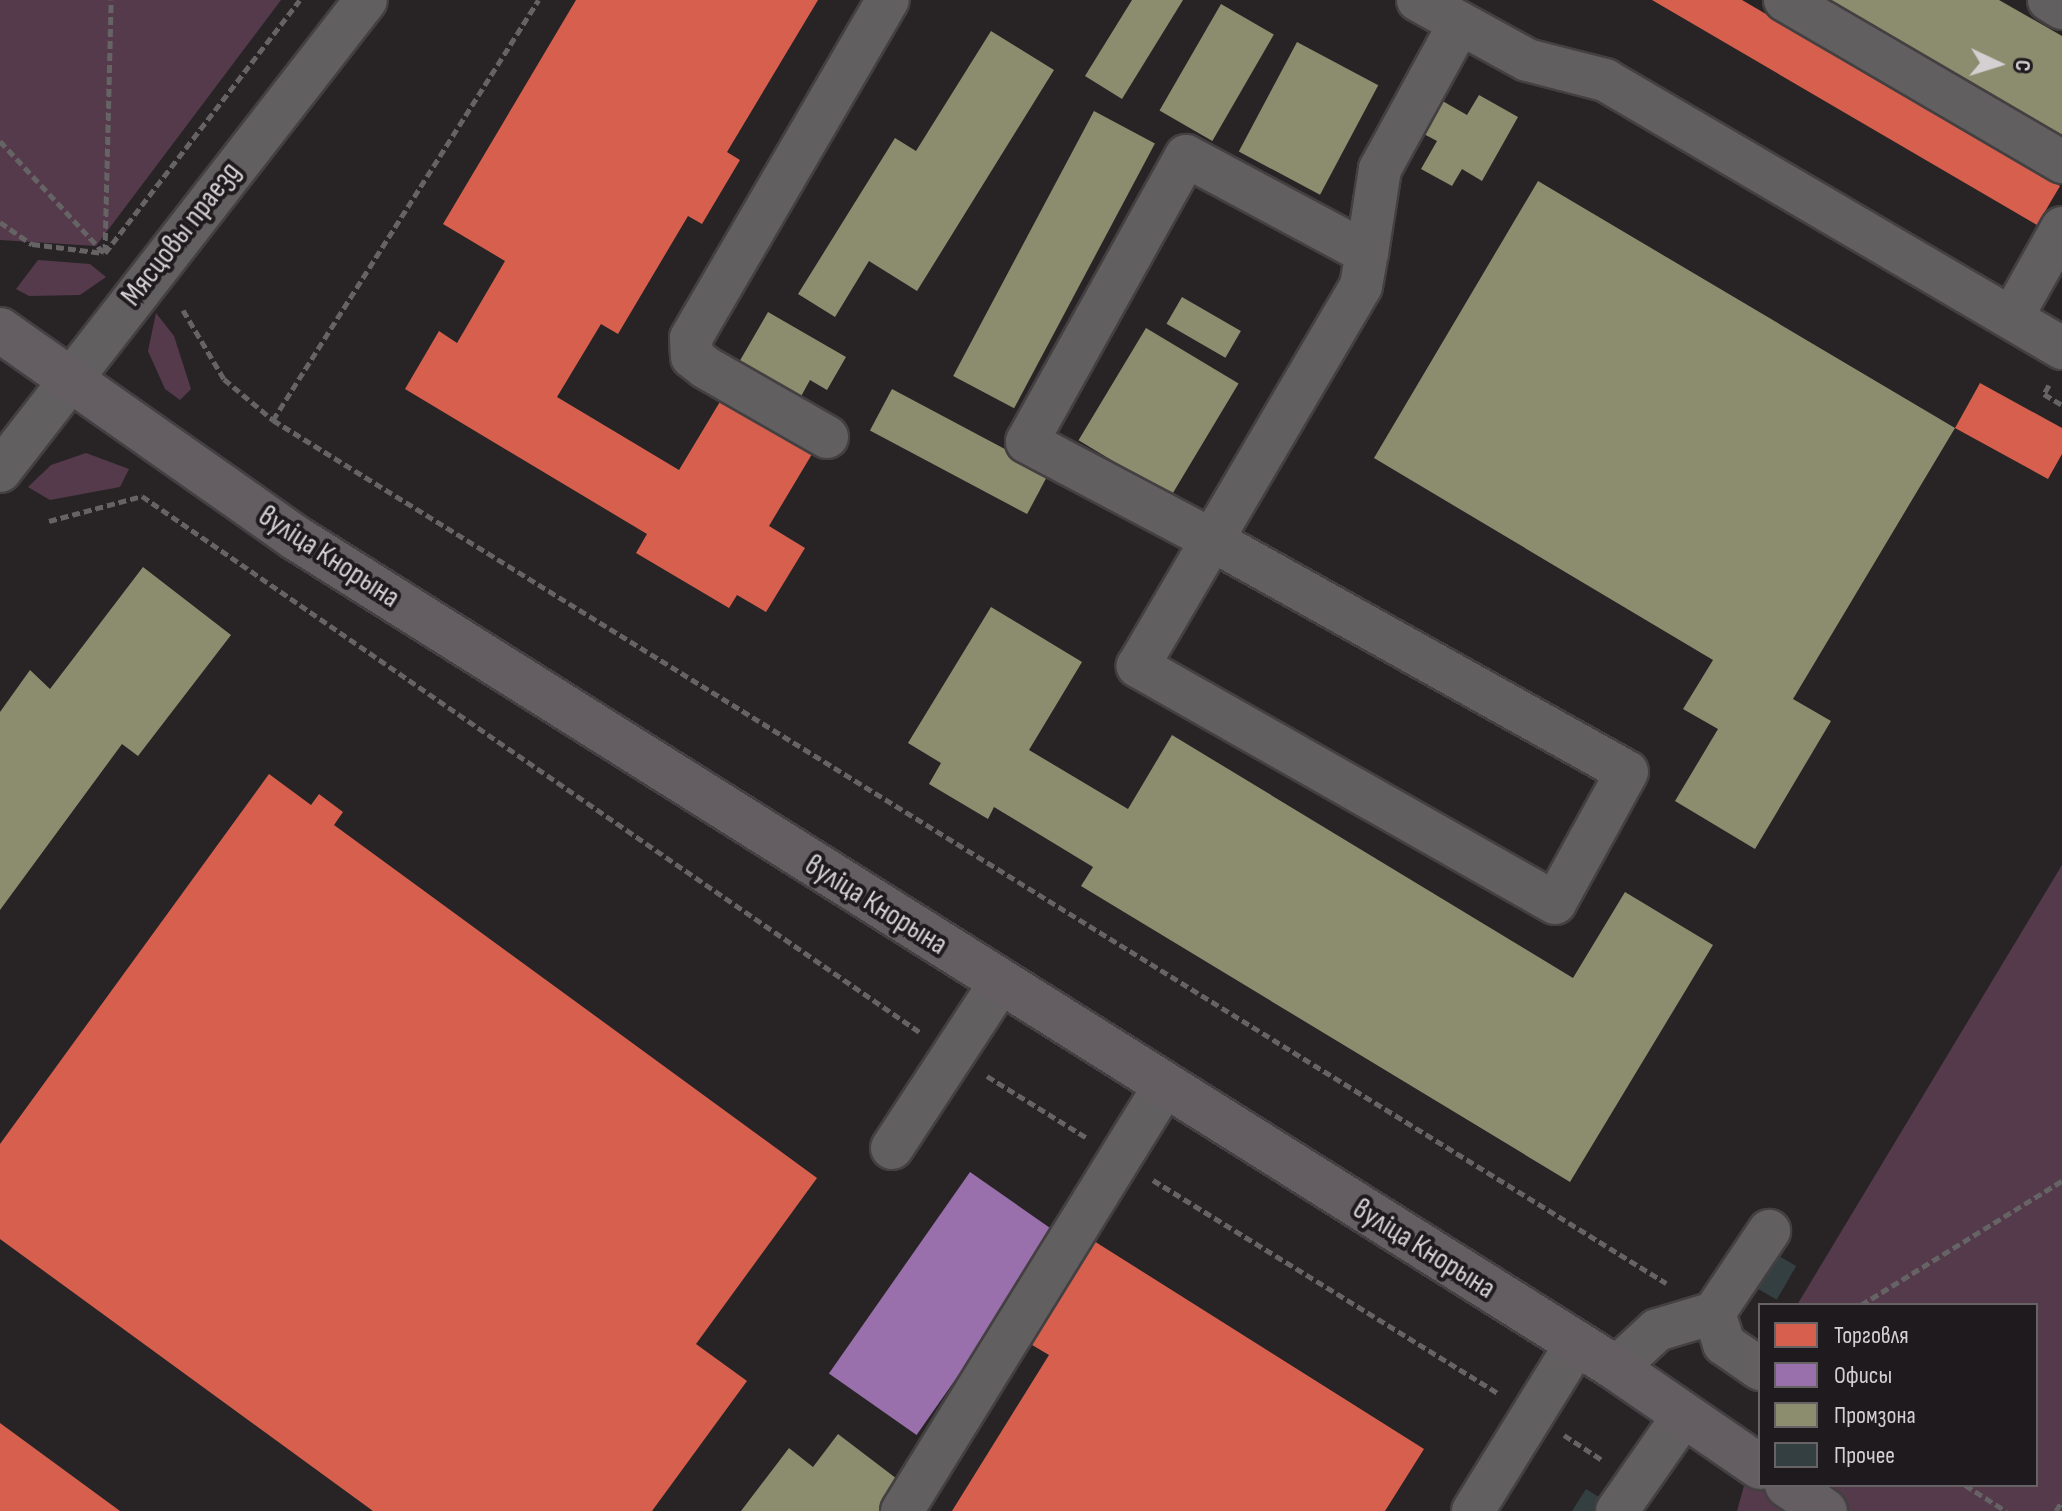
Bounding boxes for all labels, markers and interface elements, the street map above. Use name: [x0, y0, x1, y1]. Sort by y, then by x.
north arrow: [1958, 24, 2038, 104]
text: С: [2009, 59, 2036, 72]
street label: Мясцовы праезд: [114, 155, 248, 313]
street label: вуліца Кнорына: [252, 498, 406, 616]
street label: вуліца Кнорына: [798, 847, 954, 963]
street label: вуліца Кнорына: [1346, 1191, 1502, 1307]
legend: [1758, 1303, 2038, 1487]
text: Торговля: [1834, 1321, 1909, 1350]
text: Офисы: [1834, 1361, 1892, 1390]
text: Промзона: [1834, 1401, 1916, 1430]
text: Прочее: [1834, 1441, 1895, 1470]

